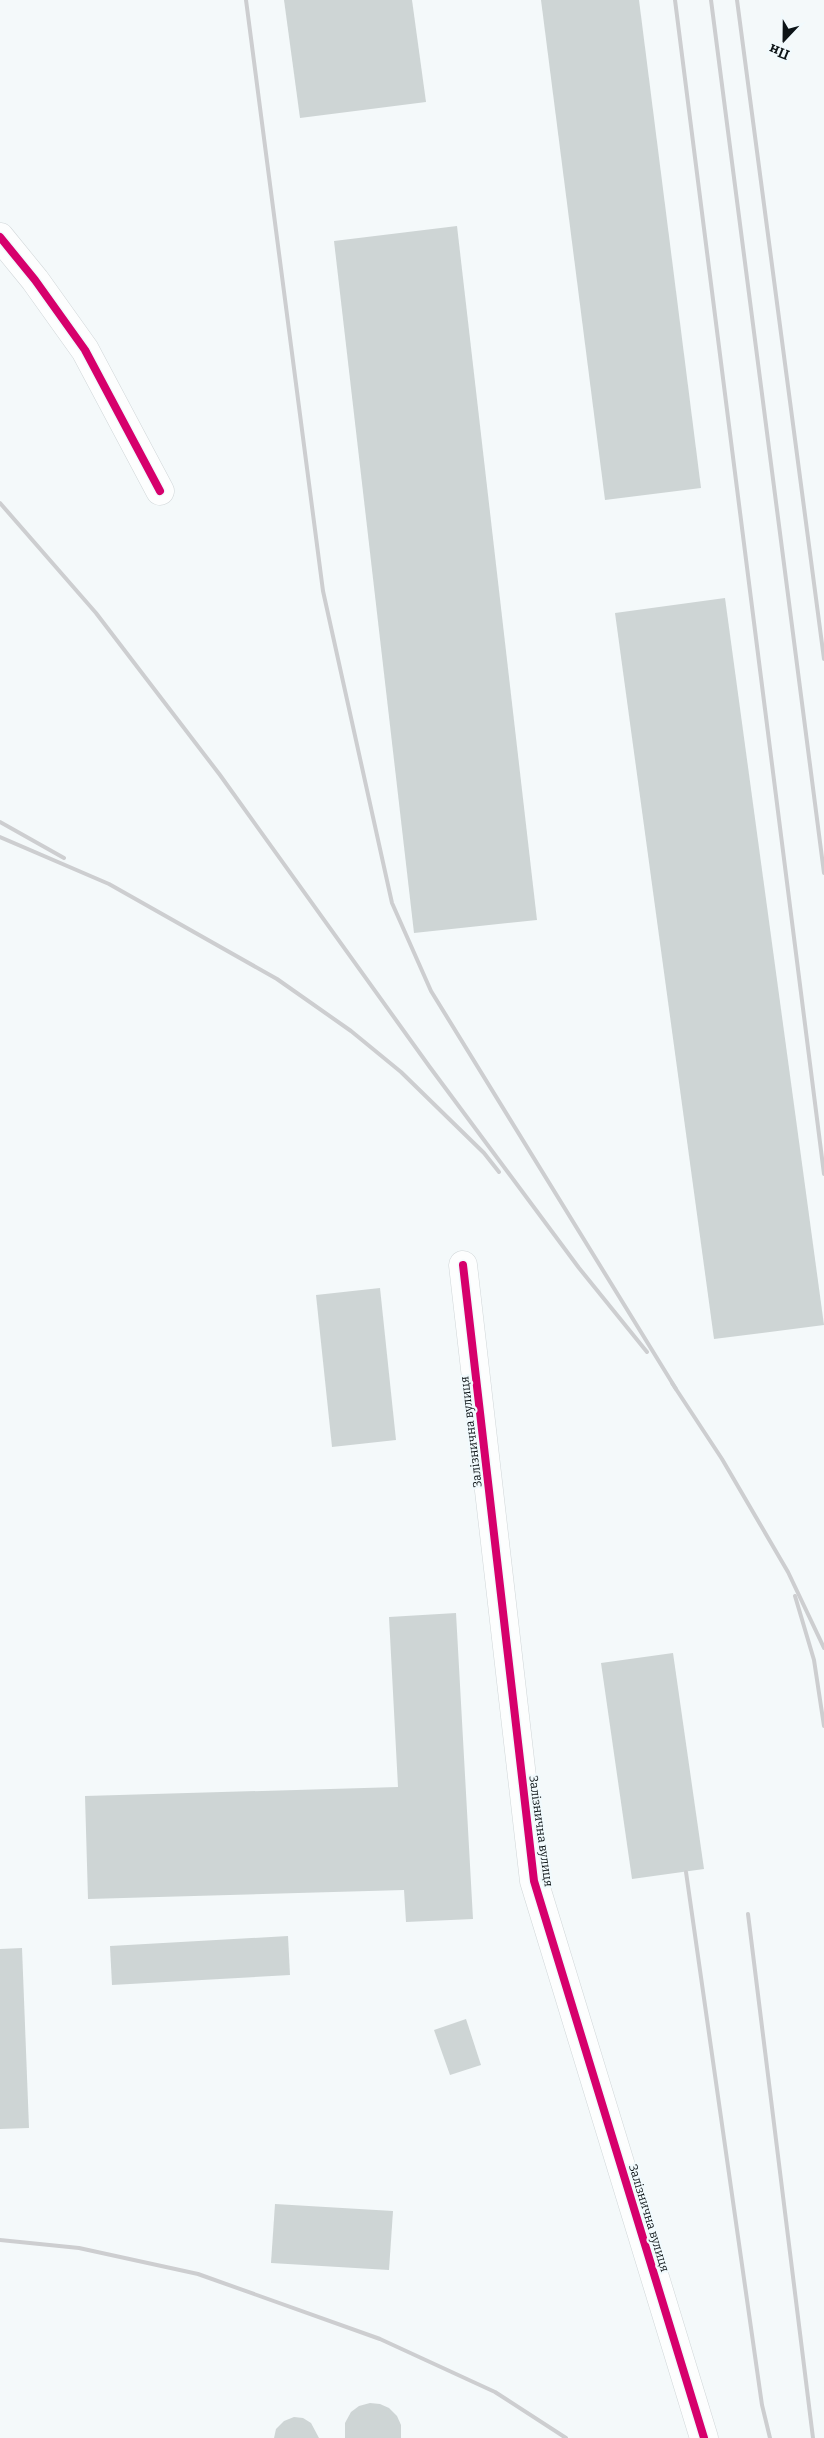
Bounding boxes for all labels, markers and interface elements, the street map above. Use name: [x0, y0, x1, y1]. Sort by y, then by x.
north arrow: [759, 15, 809, 65]
text: Пн: [767, 40, 792, 63]
street label: Залізнична вулиця: [457, 1375, 485, 1488]
street label: Залізнична вулиця: [526, 1775, 556, 1888]
street label: Залізнична вулиця: [626, 2162, 672, 2274]

